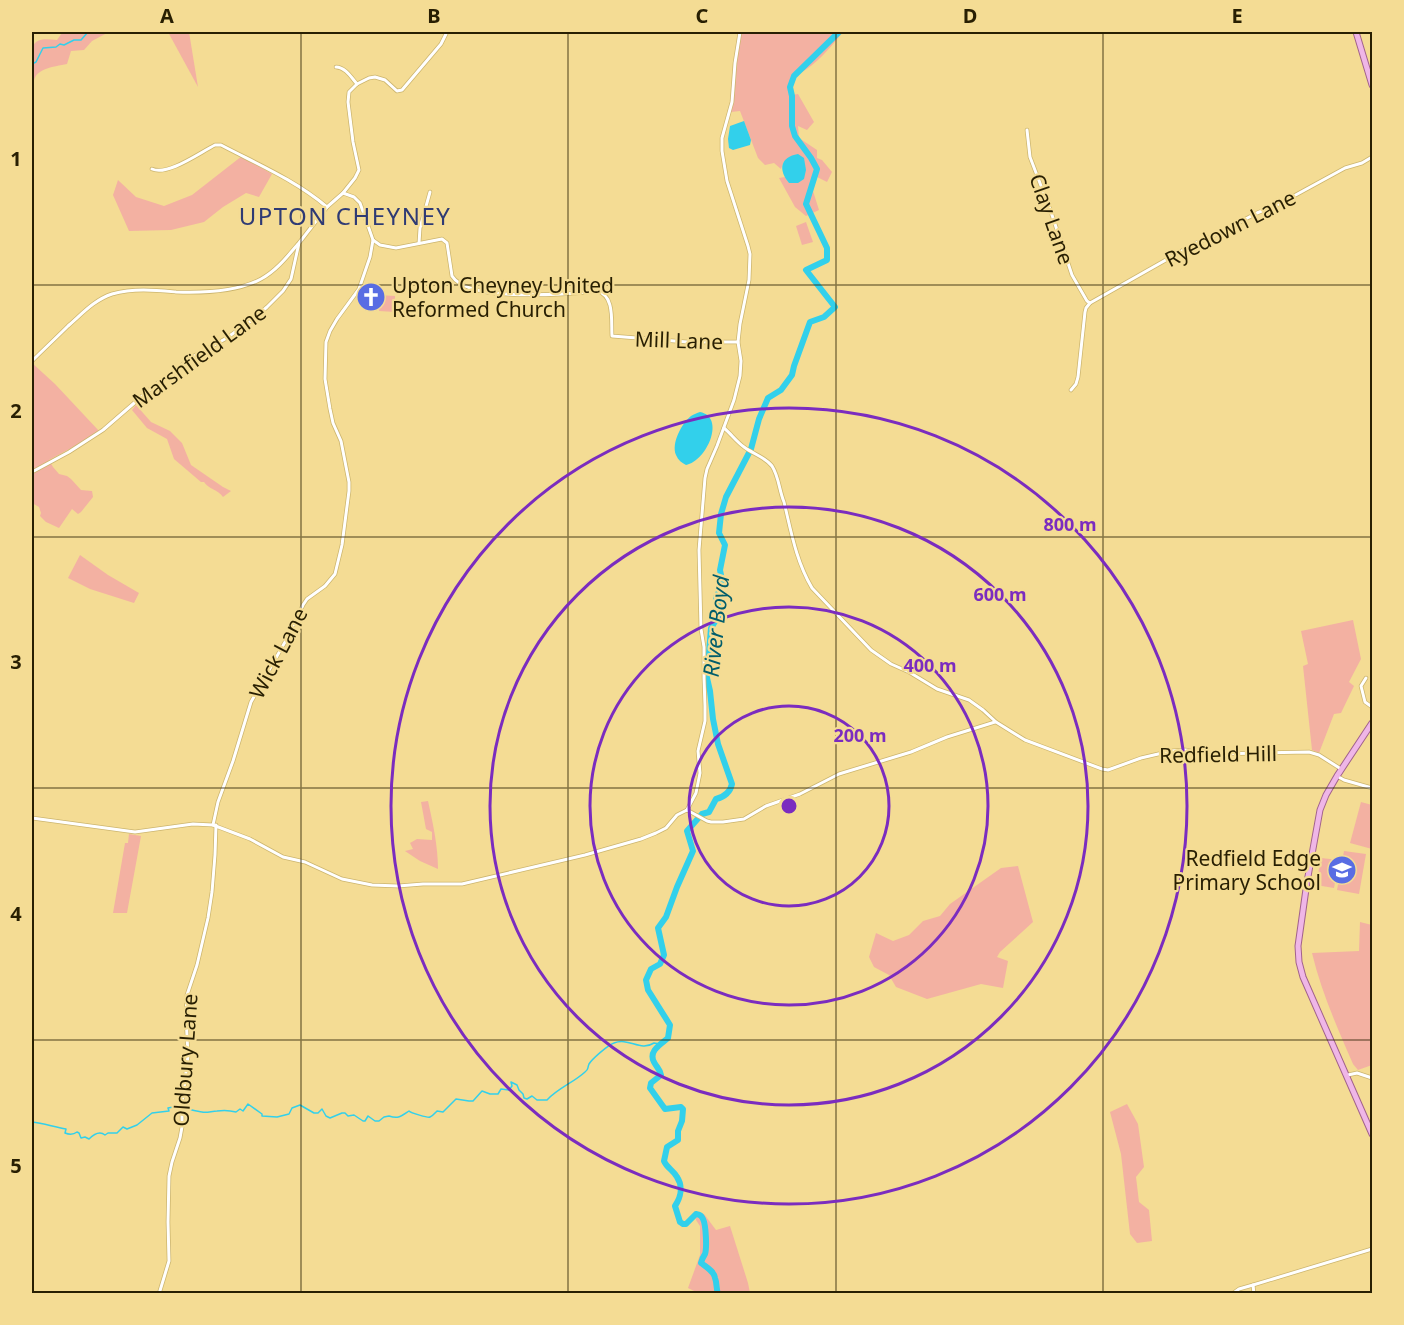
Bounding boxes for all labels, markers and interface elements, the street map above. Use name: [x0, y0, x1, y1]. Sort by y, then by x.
text: A: [160, 2, 174, 29]
text: B: [427, 2, 441, 29]
text: C: [696, 2, 709, 29]
text: D: [963, 2, 977, 29]
text: E: [1231, 2, 1243, 29]
text: 1: [10, 145, 22, 172]
street label: Clay Lane: [1023, 170, 1081, 268]
street label: Ryedown Lane: [1160, 183, 1300, 273]
district label: UPTON CHEYNEY: [239, 199, 451, 232]
place label: Upton Cheyney United Reformed Church: [392, 271, 614, 323]
church icon: Upton Cheyney United Reformed Church: [355, 281, 387, 313]
street label: Marshfield Lane: [127, 298, 271, 414]
street label: Mill Lane: [634, 324, 724, 356]
text: 2: [10, 397, 22, 424]
text: 800 m: [1043, 512, 1097, 536]
water label: River Boyd: [695, 572, 735, 678]
text: 600 m: [973, 582, 1027, 606]
street label: Wick Lane: [242, 603, 314, 703]
text: 3: [10, 648, 22, 675]
text: 400 m: [903, 653, 957, 677]
text: 200 m: [833, 723, 887, 747]
street label: Redfield Hill: [1159, 739, 1277, 769]
centre of rings: [779, 796, 799, 816]
place label: Redfield Edge Primary School: [1173, 844, 1321, 896]
school or university icon: Redfield Edge Primary School: [1326, 854, 1358, 886]
text: 4: [10, 900, 22, 927]
street label: Oldbury Lane: [166, 993, 204, 1127]
text: 5: [10, 1152, 22, 1179]

